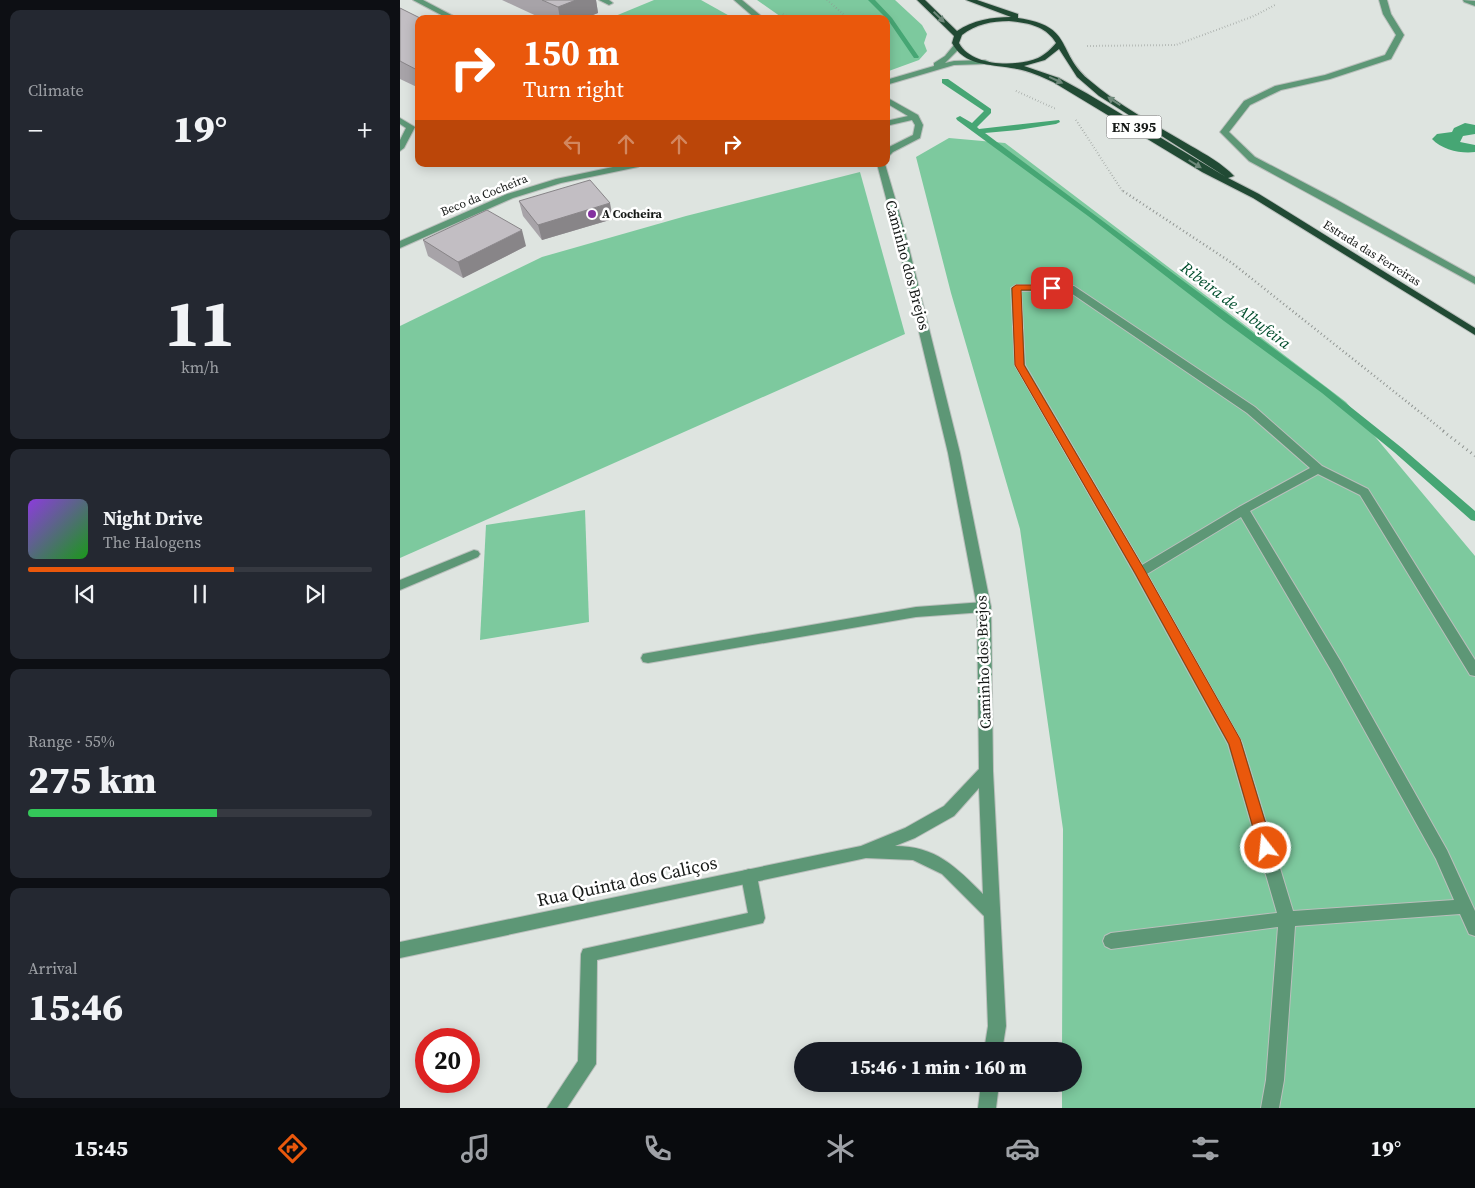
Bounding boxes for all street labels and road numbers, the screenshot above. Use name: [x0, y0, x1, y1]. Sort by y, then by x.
road number: EN 395: [1106, 115, 1162, 138]
street label: Beco da Cocheira: [438, 170, 531, 220]
street label: Caminho dos Brejos: [881, 198, 935, 332]
street label: Estrada das Ferreiras: [1320, 216, 1424, 290]
street label: Caminho dos Brejos: [970, 595, 996, 729]
street label: Rua Quinta dos Caliços: [535, 850, 720, 912]

